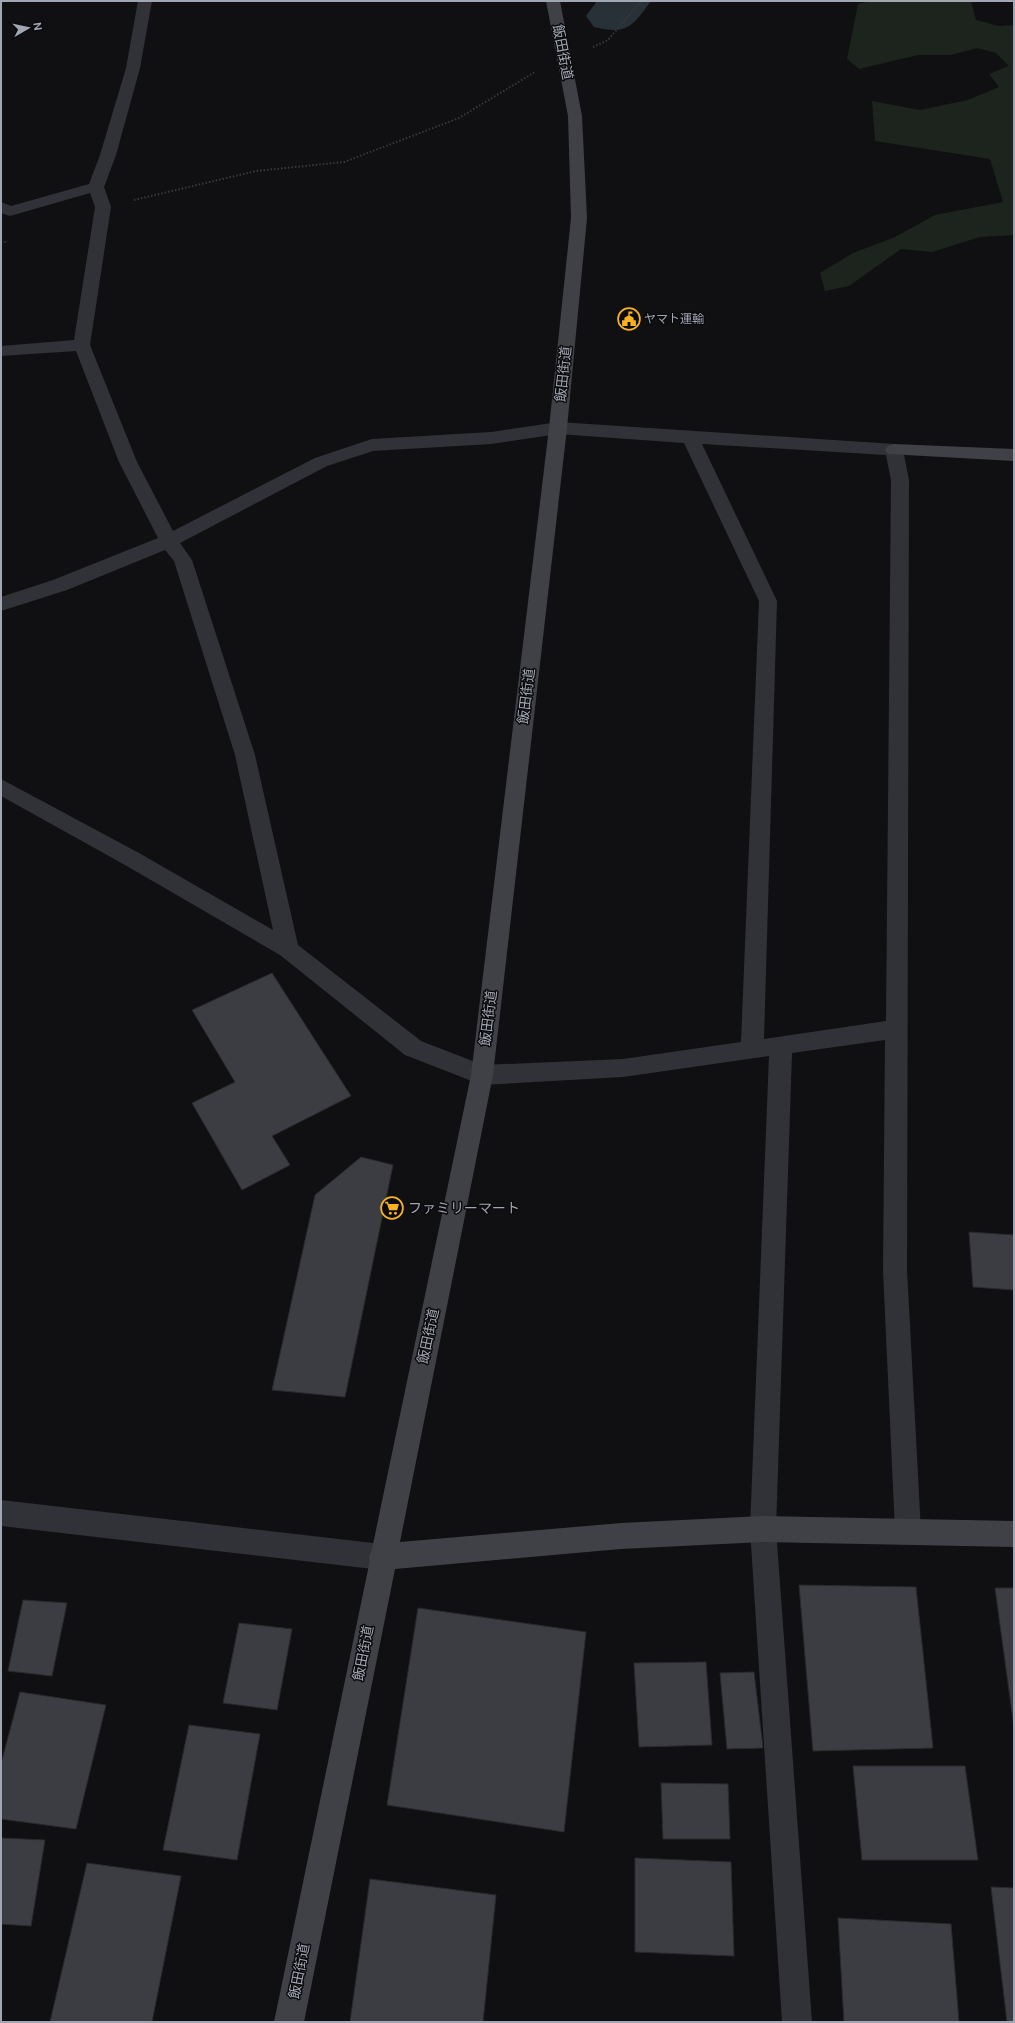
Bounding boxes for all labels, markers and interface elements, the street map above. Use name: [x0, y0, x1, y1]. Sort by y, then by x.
north arrow: [8, 8, 48, 48]
text: N: [30, 21, 45, 31]
street label: 飯田街道: [549, 23, 577, 81]
public building icon: ヤマト運輸: [616, 306, 642, 332]
place label: ヤマト運輸: [644, 311, 704, 327]
street label: 飯田街道: [551, 345, 575, 403]
street label: 飯田街道: [514, 667, 538, 725]
street label: 飯田街道: [476, 989, 500, 1047]
supermarket icon: ファミリーマート: [379, 1195, 405, 1221]
place label: ファミリーマート: [408, 1199, 520, 1217]
street label: 飯田街道: [413, 1307, 443, 1365]
street label: 飯田街道: [349, 1624, 377, 1682]
street label: 飯田街道: [285, 1942, 313, 2000]

